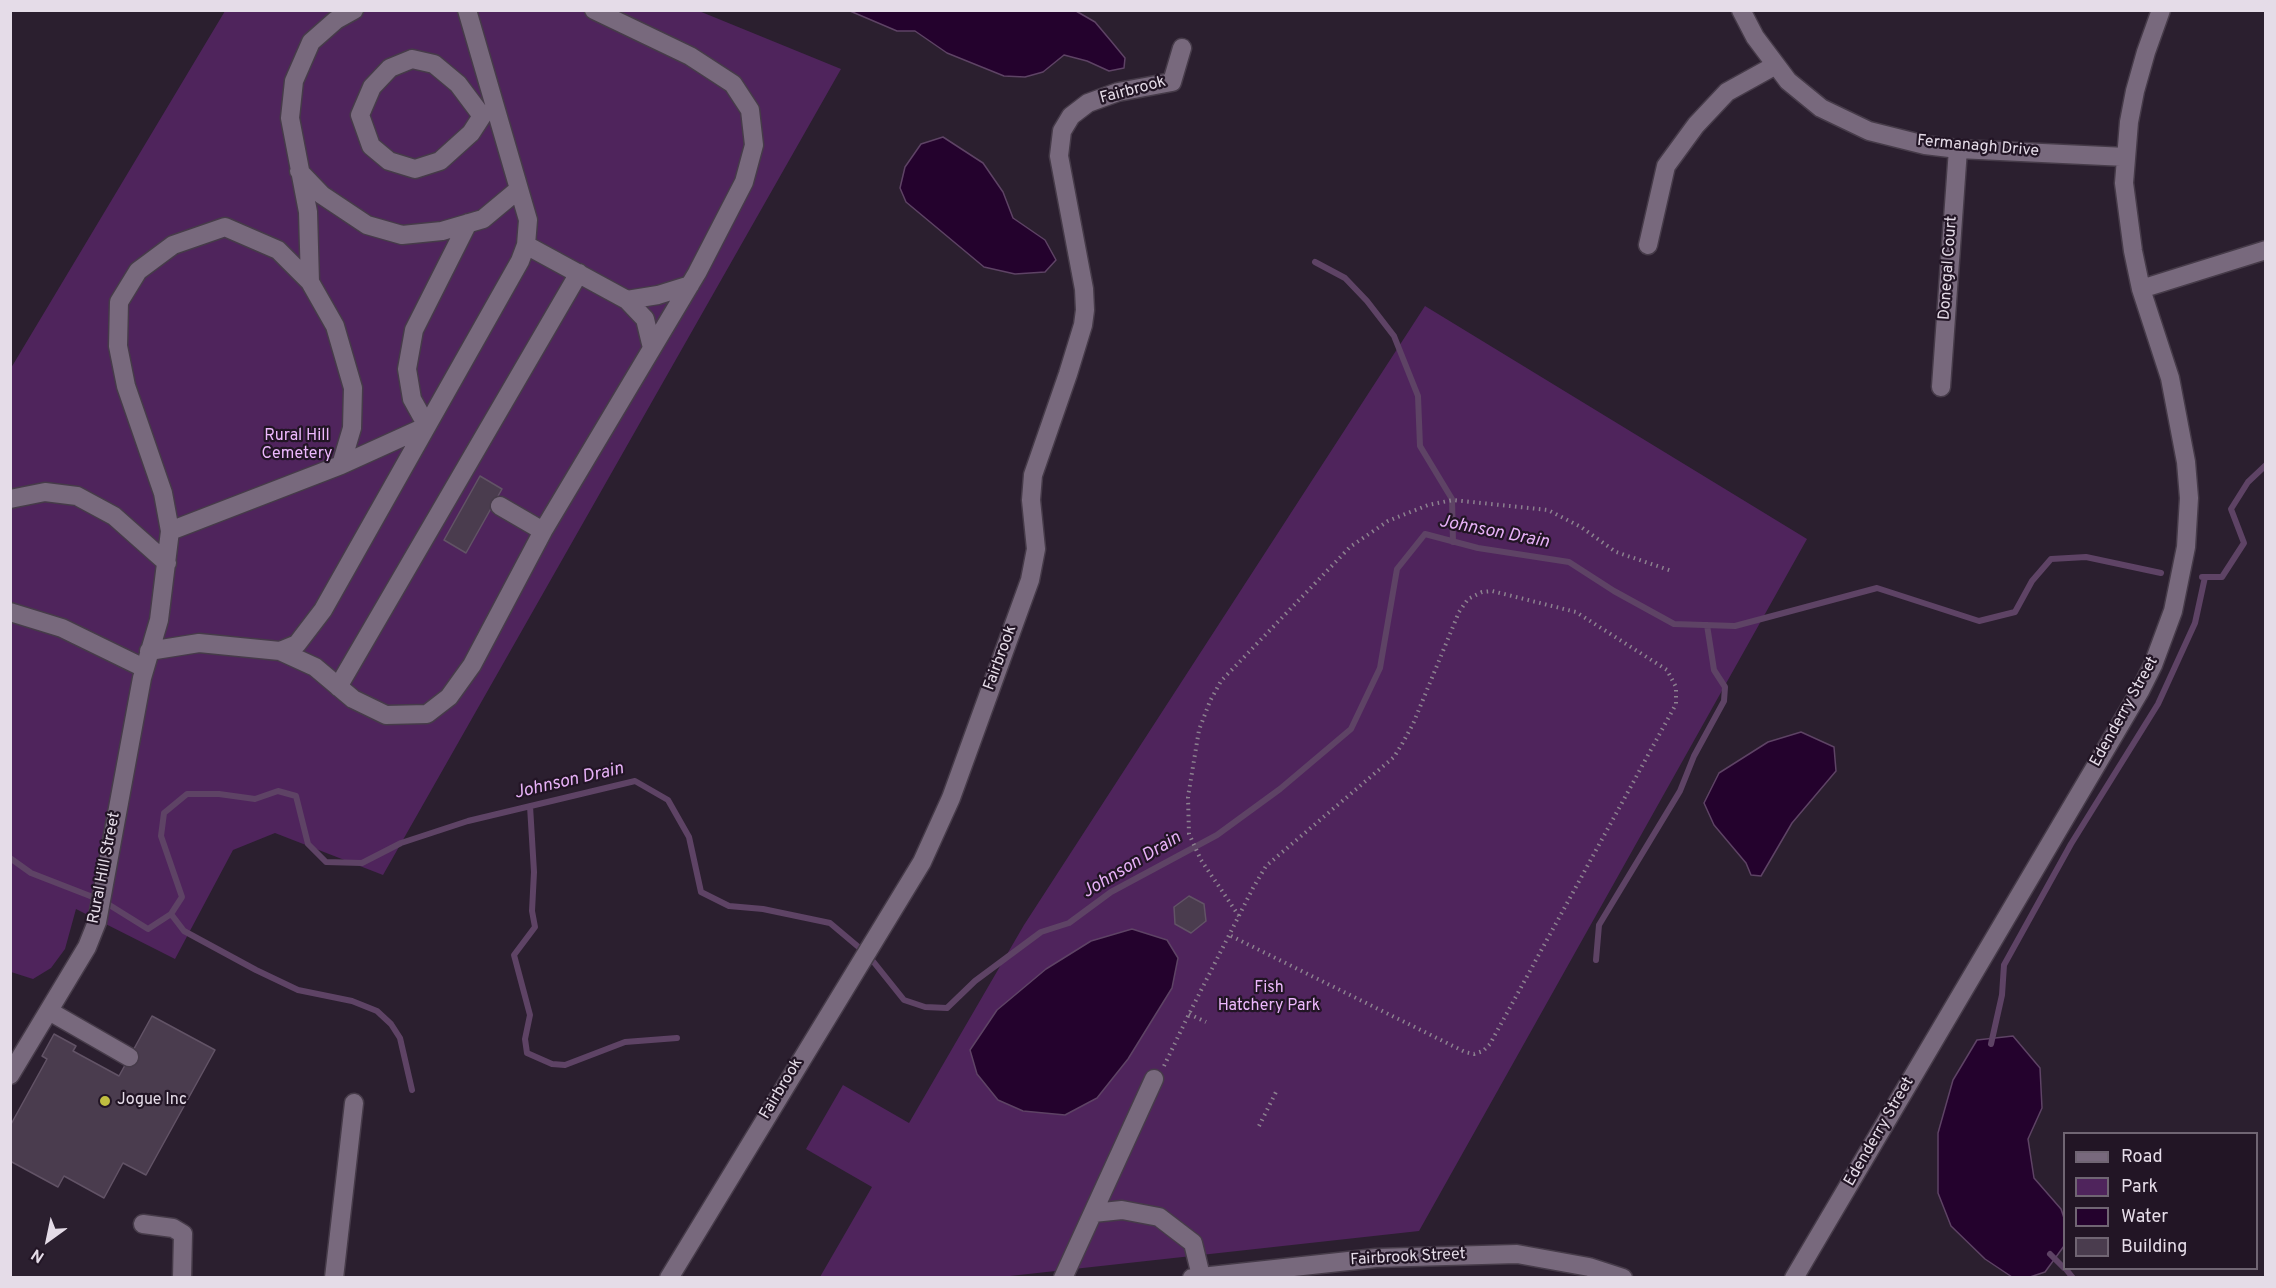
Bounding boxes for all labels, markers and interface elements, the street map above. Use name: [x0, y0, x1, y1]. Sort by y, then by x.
street label: Fairbrook: [1098, 73, 1168, 109]
street label: Fermanagh Drive: [1916, 132, 2040, 162]
street label: Donegal Court: [1936, 215, 1962, 321]
park label: Rural Hill Cemetery: [262, 427, 332, 465]
water label: Johnson Drain: [1437, 512, 1551, 554]
street label: Fairbrook: [980, 623, 1022, 693]
street label: Edenderry Street: [2087, 654, 2163, 770]
water label: Johnson Drain: [512, 759, 626, 805]
street label: Rural Hill Street: [85, 811, 125, 925]
water label: Johnson Drain: [1079, 828, 1185, 904]
park label: Fish Hatchery Park: [1218, 979, 1320, 1017]
street label: Fairbrook: [756, 1055, 808, 1123]
street label: Edenderry Street: [1841, 1074, 1919, 1190]
place label: Jogue Inc: [117, 1091, 187, 1111]
marker: Jogue Inc: [98, 1094, 112, 1108]
legend: [2063, 1132, 2258, 1270]
text: Road: [2121, 1146, 2163, 1169]
text: Park: [2121, 1176, 2158, 1199]
text: Water: [2121, 1206, 2168, 1229]
north arrow: [18, 1210, 78, 1270]
text: Building: [2121, 1236, 2187, 1259]
text: N: [28, 1244, 48, 1267]
street label: Fairbrook Street: [1350, 1245, 1466, 1271]

